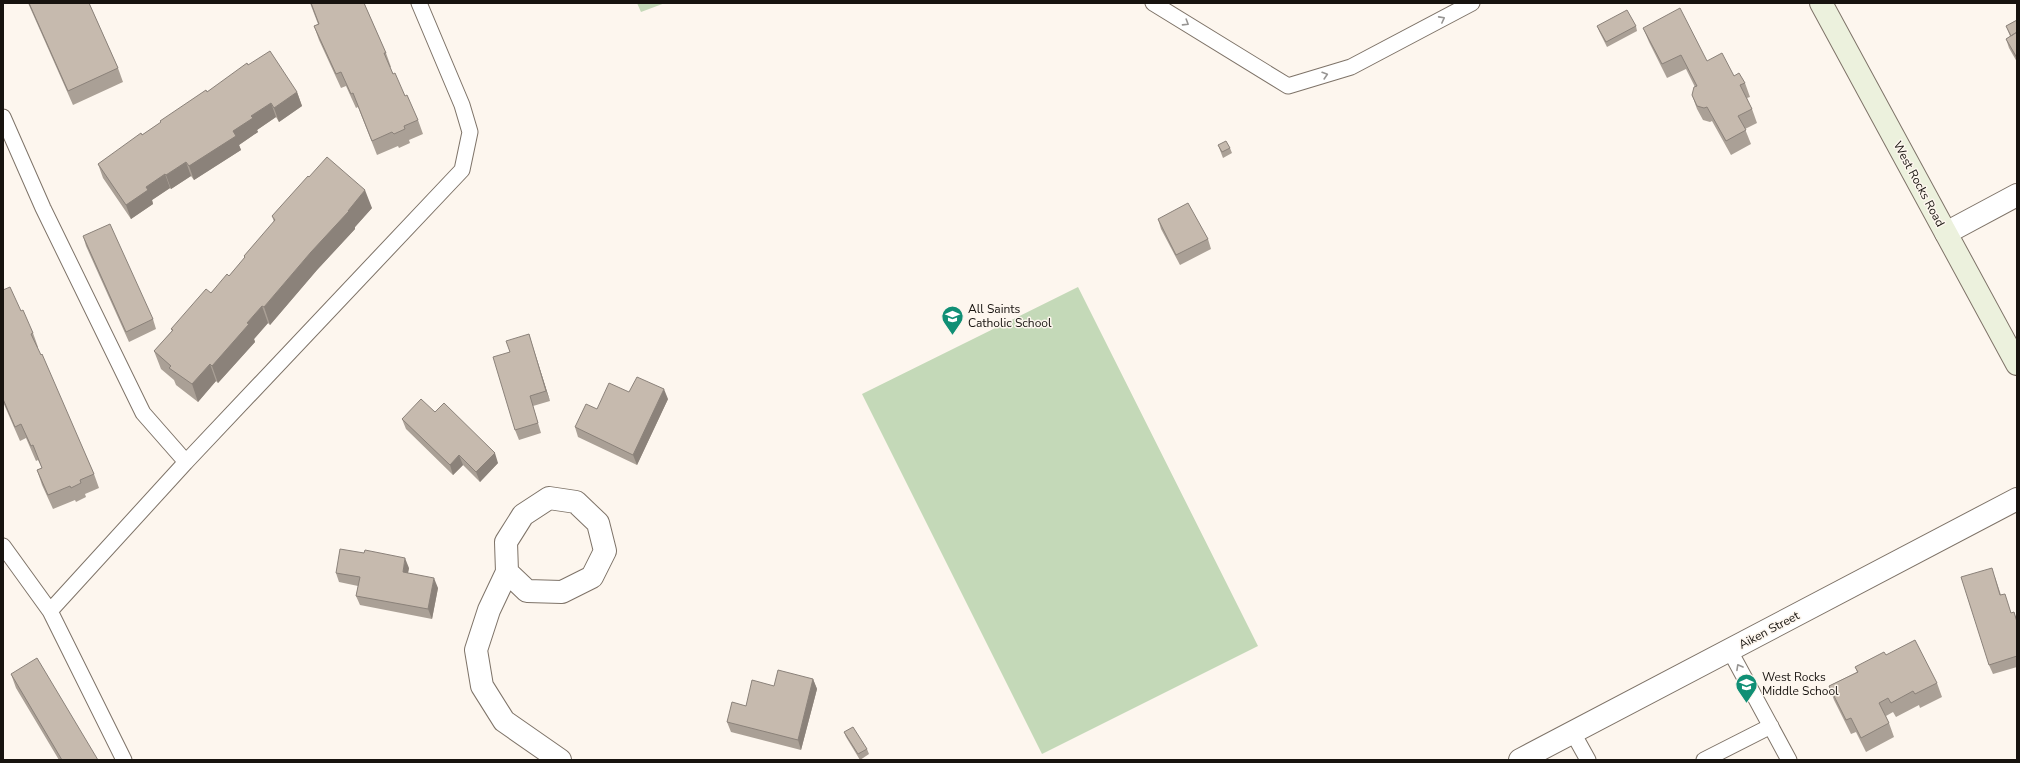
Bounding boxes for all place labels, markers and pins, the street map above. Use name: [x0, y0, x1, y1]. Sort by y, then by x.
place label: All Saints Catholic School: [968, 301, 1052, 331]
school or university icon: All Saints Catholic School: [940, 303, 966, 336]
place label: West Rocks Middle School: [1762, 669, 1839, 699]
school or university icon: West Rocks Middle School: [1734, 671, 1760, 704]

